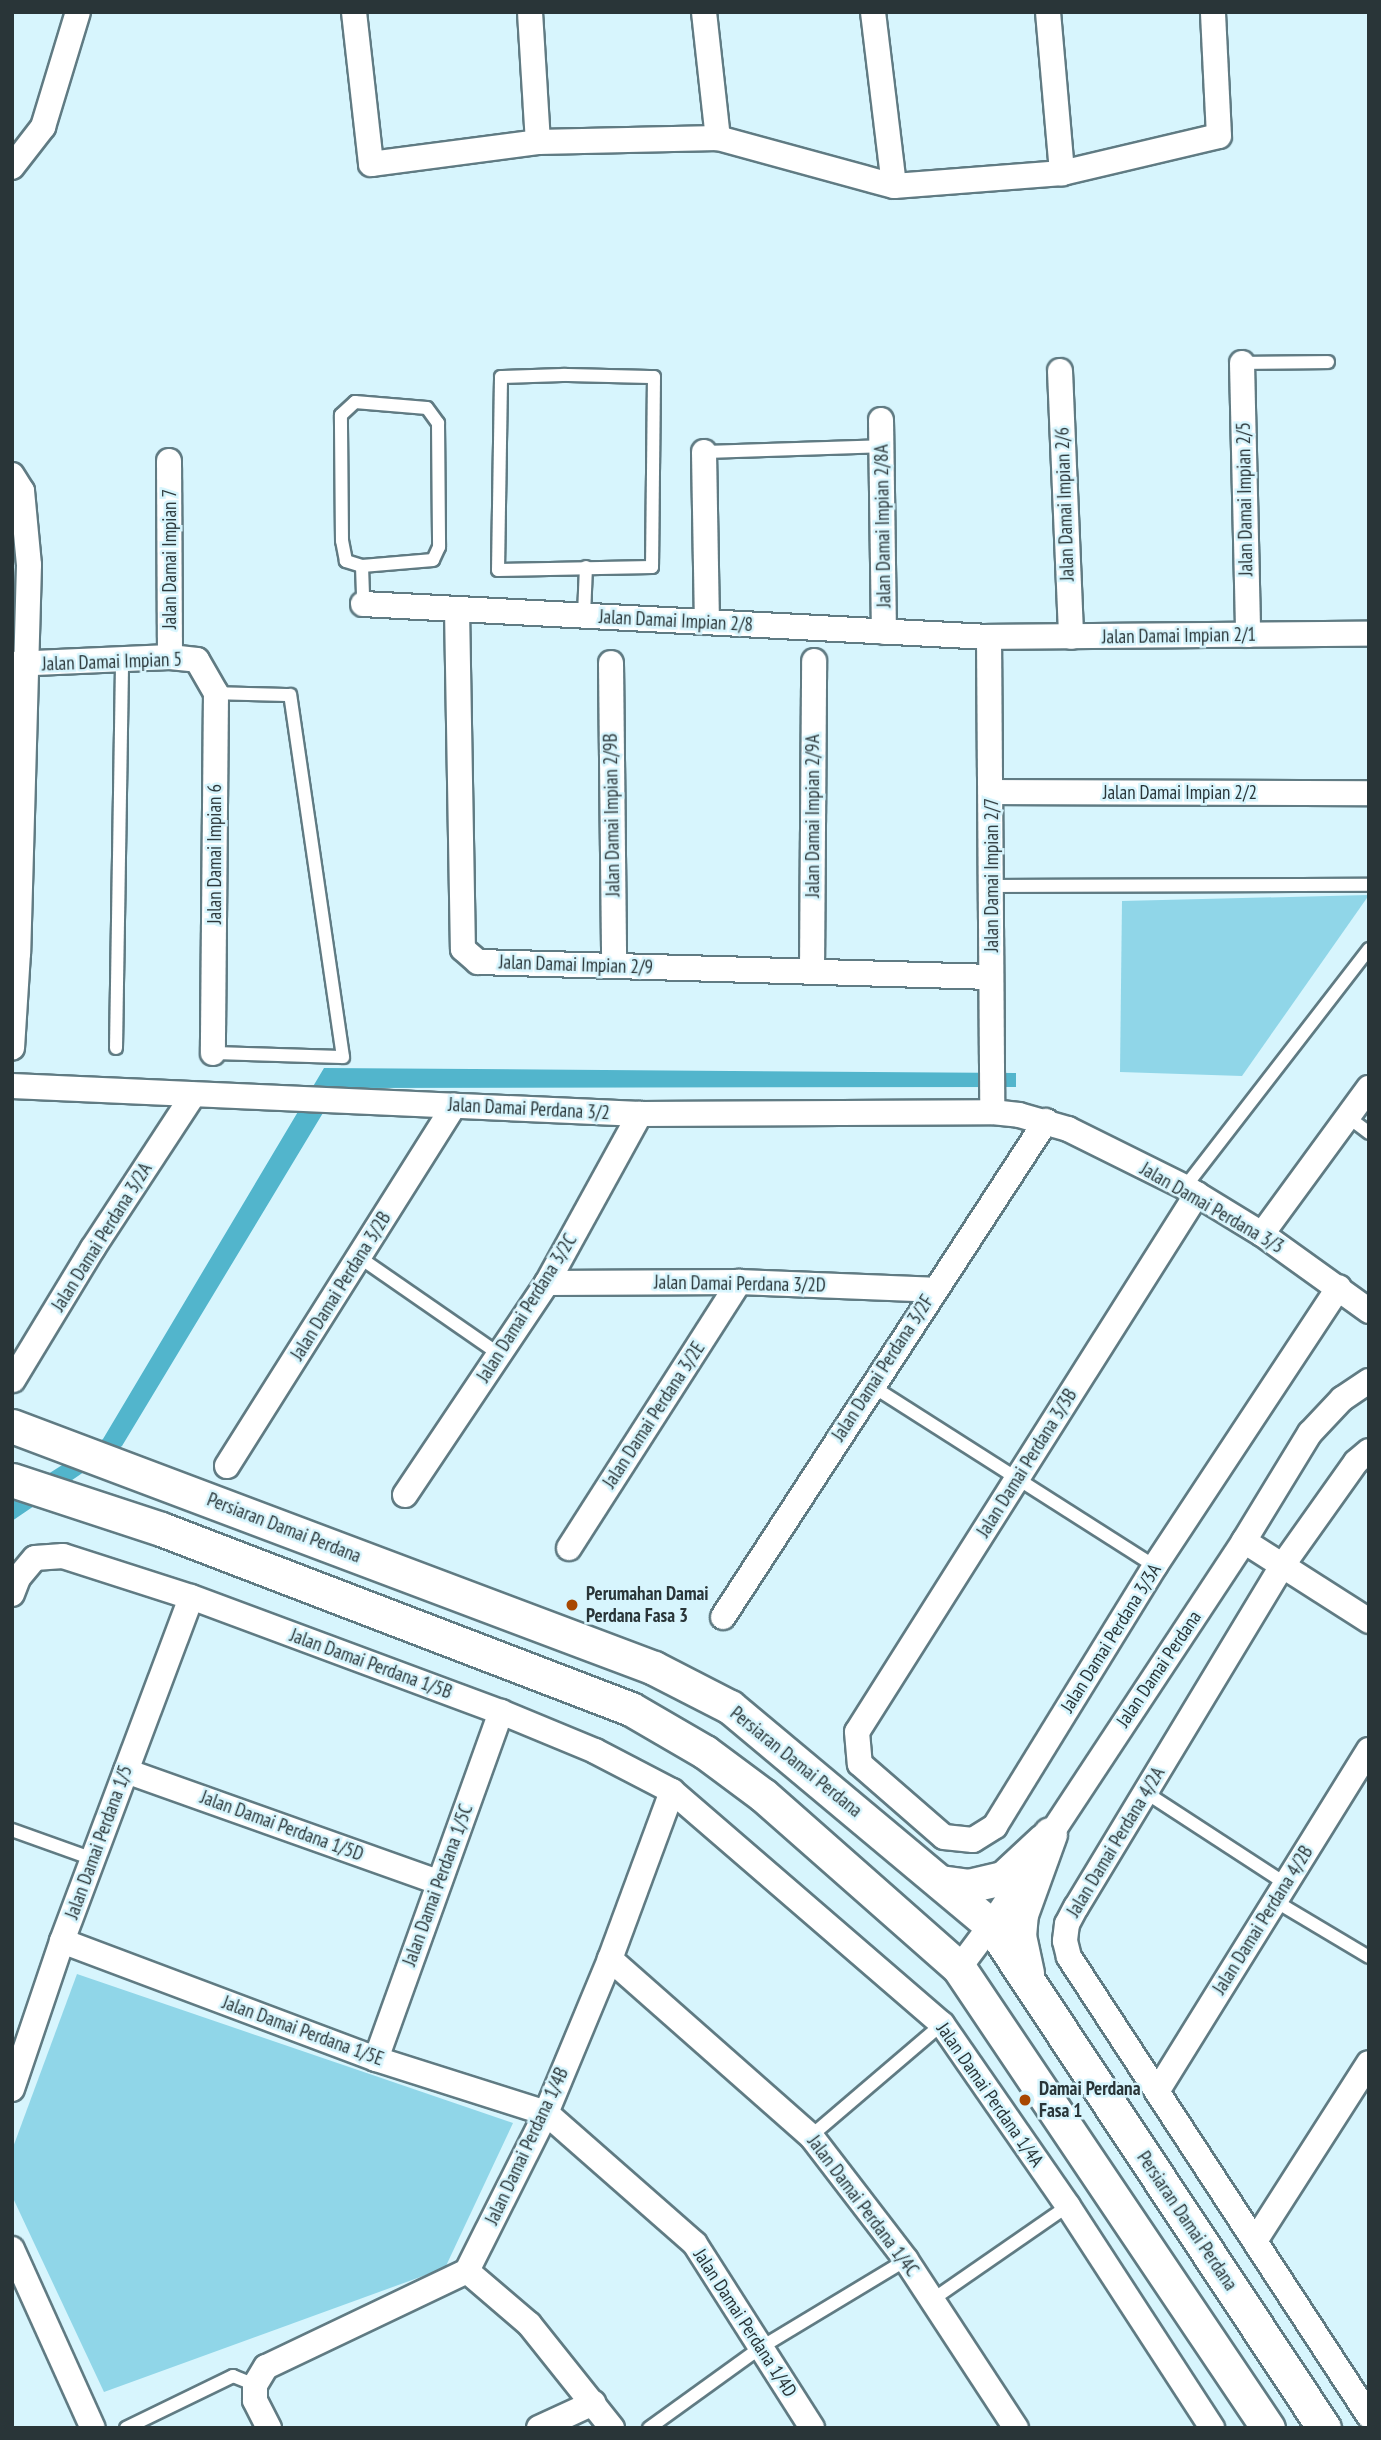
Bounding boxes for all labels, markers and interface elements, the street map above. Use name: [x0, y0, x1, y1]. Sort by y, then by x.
street label: Jalan Damai Impian 2/5: [1232, 422, 1258, 576]
street label: Jalan Damai Impian 2/6: [1051, 427, 1079, 581]
street label: Jalan Damai Impian 2/8A: [870, 444, 896, 608]
street label: Jalan Damai Impian 7: [159, 489, 181, 629]
street label: Jalan Damai Impian 2/8: [598, 606, 754, 636]
street label: Jalan Damai Impian 2/1: [1102, 623, 1256, 649]
street label: Jalan Damai Impian 5: [42, 648, 182, 676]
street label: Jalan Damai Impian 2/9B: [599, 733, 625, 897]
street label: Jalan Damai Impian 2/9A: [802, 734, 824, 898]
street label: Jalan Damai Impian 2/2: [1103, 782, 1257, 804]
street label: Jalan Damai Impian 6: [204, 784, 226, 924]
street label: Jalan Damai Impian 2/7: [981, 798, 1003, 952]
street label: Jalan Damai Impian 2/9: [499, 951, 653, 979]
street label: Jalan Damai Perdana 3/2: [448, 1093, 610, 1125]
street label: Jalan Damai Perdana 3/3: [1136, 1158, 1288, 1258]
street label: Jalan Damai Perdana 3/2A: [47, 1159, 157, 1315]
street label: Jalan Damai Perdana 3/2B: [286, 1208, 396, 1364]
street label: Jalan Damai Perdana 3/2C: [472, 1230, 582, 1386]
street label: Jalan Damai Perdana 3/2D: [654, 1271, 826, 1297]
street label: Jalan Damai Perdana 3/2F: [827, 1291, 939, 1445]
street label: Jalan Damai Perdana 3/2E: [598, 1338, 710, 1492]
street label: Jalan Damai Perdana 3/3B: [972, 1385, 1082, 1541]
street label: Persiaran Damai Perdana: [204, 1488, 364, 1568]
street label: Jalan Damai Perdana 3/3A: [1056, 1560, 1166, 1716]
place label: Perumahan Damai Perdana Fasa 3: [586, 1583, 709, 1627]
marker: Perumahan Damai Perdana Fasa 3: [564, 1597, 580, 1613]
street label: Jalan Damai Perdana: [1112, 1607, 1206, 1731]
street label: Jalan Damai Perdana 1/5B: [287, 1624, 455, 1704]
street label: Persiaran Damai Perdana: [726, 1702, 866, 1822]
street label: Jalan Damai Perdana 1/5: [61, 1762, 137, 1922]
street label: Jalan Damai Perdana 4/2A: [1062, 1763, 1170, 1921]
street label: Jalan Damai Perdana 1/5D: [197, 1786, 367, 1866]
street label: Jalan Damai Perdana 1/5C: [398, 1801, 478, 1969]
street label: Jalan Damai Perdana 4/2B: [1208, 1842, 1318, 1998]
street label: Jalan Damai Perdana 1/5E: [219, 1991, 387, 2071]
street label: Jalan Damai Perdana 1/4A: [932, 2018, 1048, 2172]
street label: Jalan Damai Perdana 1/4B: [481, 2064, 573, 2228]
place label: Damai Perdana Fasa 1: [1039, 2078, 1140, 2122]
marker: Damai Perdana Fasa 1: [1017, 2092, 1033, 2108]
street label: Jalan Damai Perdana 1/4C: [803, 2131, 923, 2281]
street label: Persiaran Damai Perdana: [1132, 2147, 1242, 2295]
street label: Jalan Damai Perdana 1/4D: [689, 2245, 801, 2401]

